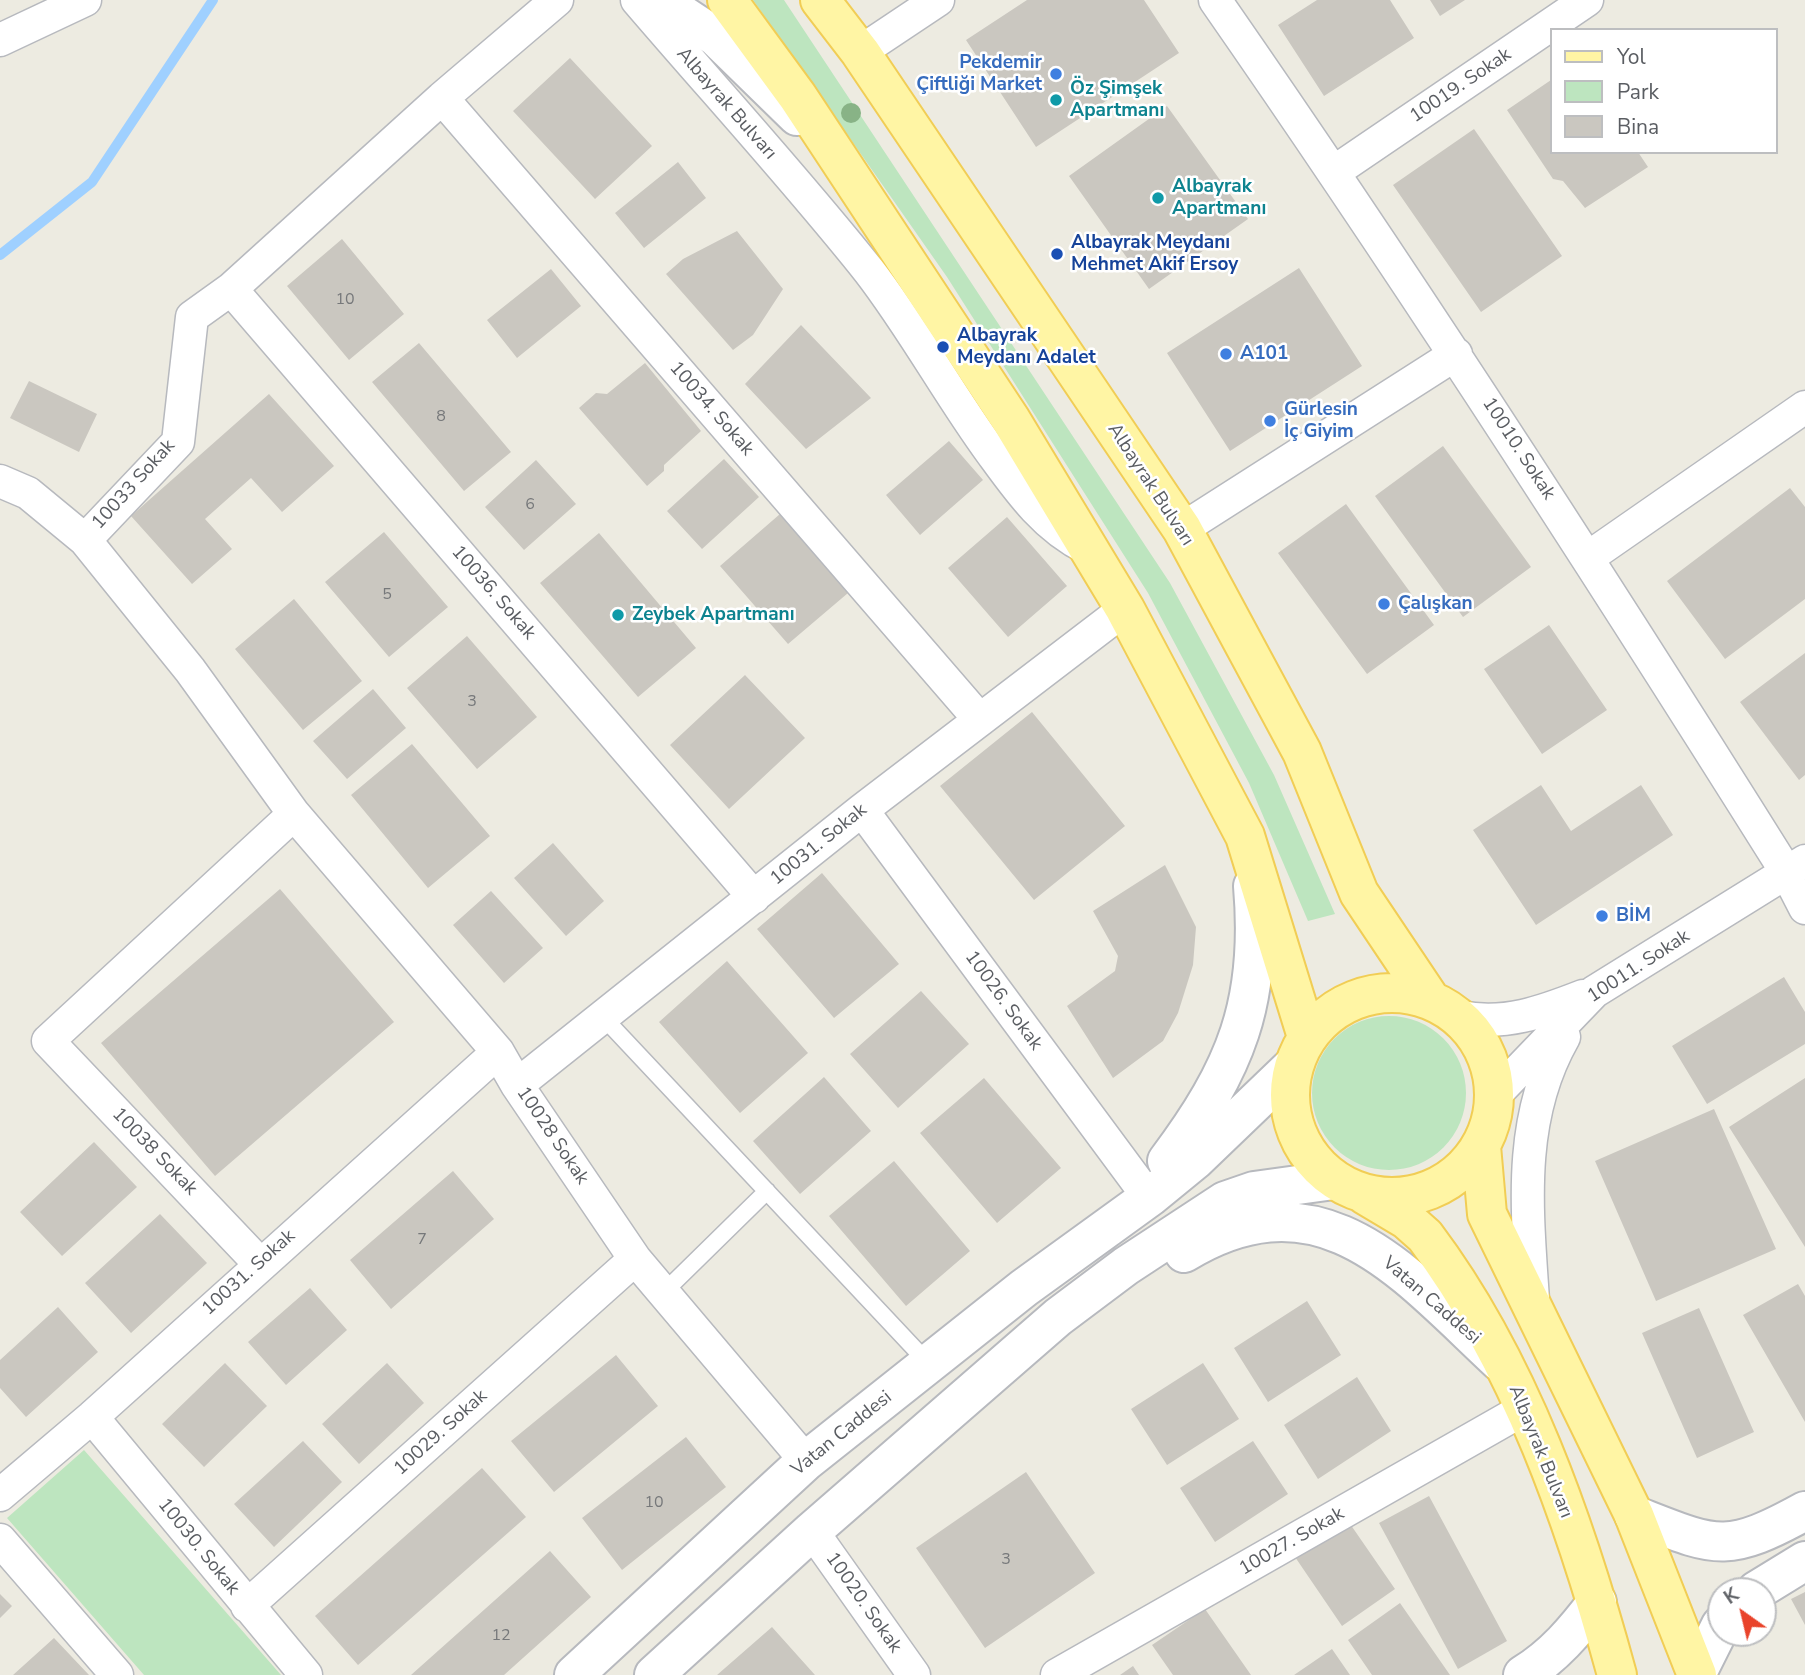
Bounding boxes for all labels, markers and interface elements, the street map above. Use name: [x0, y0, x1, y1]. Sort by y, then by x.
legend: [1549, 28, 1777, 154]
street label: Albayrak Bulvarı: [671, 43, 781, 165]
text: Yol: [1617, 43, 1646, 71]
street label: 10019. Sokak: [1406, 44, 1516, 128]
place label: Pekdemir Çiftliği Market: [916, 52, 1042, 96]
marker: Pekdemir Çiftliği Market: [1048, 66, 1064, 82]
place label: Öz Şimşek Apartmanı: [1070, 78, 1164, 122]
text: Park: [1617, 78, 1659, 106]
marker: Öz Şimşek Apartmanı: [1048, 92, 1064, 108]
text: Bina: [1617, 113, 1659, 141]
place label: Albayrak Apartmanı: [1172, 176, 1266, 220]
marker: Albayrak Apartmanı: [1150, 190, 1166, 206]
place label: Albayrak Meydanı Mehmet Akif Ersoy: [1071, 232, 1238, 276]
marker: Albayrak Meydanı Mehmet Akif Ersoy: [1049, 246, 1065, 262]
house number: 10: [335, 290, 355, 310]
place label: Albayrak Meydanı Adalet: [957, 325, 1096, 369]
marker: Albayrak Meydanı Adalet: [935, 339, 951, 355]
place label: A101: [1240, 343, 1288, 365]
marker: A101: [1218, 346, 1234, 362]
street label: 10034. Sokak: [664, 357, 758, 461]
street label: 10010. Sokak: [1476, 394, 1560, 504]
place label: Gürlesin İç Giyim: [1284, 399, 1358, 443]
house number: 8: [436, 407, 446, 427]
marker: Gürlesin İç Giyim: [1262, 413, 1278, 429]
street label: Albayrak Bulvarı: [1102, 420, 1198, 550]
street label: 10033 Sokak: [88, 435, 180, 535]
house number: 6: [525, 495, 535, 515]
street label: 10036. Sokak: [446, 541, 540, 645]
house number: 5: [382, 585, 392, 605]
place label: Çalışkan: [1398, 593, 1473, 615]
marker: Çalışkan: [1376, 596, 1392, 612]
place label: Zeybek Apartmanı: [632, 604, 795, 626]
marker: Zeybek Apartmanı: [610, 607, 626, 623]
house number: 3: [467, 692, 477, 712]
street label: 10031. Sokak: [766, 799, 872, 891]
place label: BİM: [1616, 905, 1651, 927]
marker: BİM: [1594, 908, 1610, 924]
street label: 10011. Sokak: [1584, 925, 1694, 1009]
street label: 10026. Sokak: [959, 947, 1047, 1055]
street label: 10028 Sokak: [511, 1083, 593, 1189]
street label: 10038 Sokak: [107, 1103, 201, 1201]
street label: 10031. Sokak: [198, 1225, 300, 1321]
house number: 7: [417, 1230, 427, 1250]
street label: Vatan Caddesi: [1377, 1252, 1485, 1350]
street label: Albayrak Bulvarı: [1503, 1382, 1577, 1522]
street label: 10029. Sokak: [390, 1385, 492, 1481]
street label: Vatan Caddesi: [787, 1386, 897, 1482]
house number: 10: [644, 1493, 664, 1513]
street label: 10030. Sokak: [152, 1494, 244, 1600]
street label: 10027. Sokak: [1235, 1503, 1349, 1581]
street label: 10020. Sokak: [820, 1548, 906, 1658]
house number: 3: [1001, 1550, 1011, 1570]
north arrow: [1707, 1577, 1777, 1647]
text: K: [1719, 1582, 1744, 1611]
house number: 12: [491, 1626, 511, 1646]

